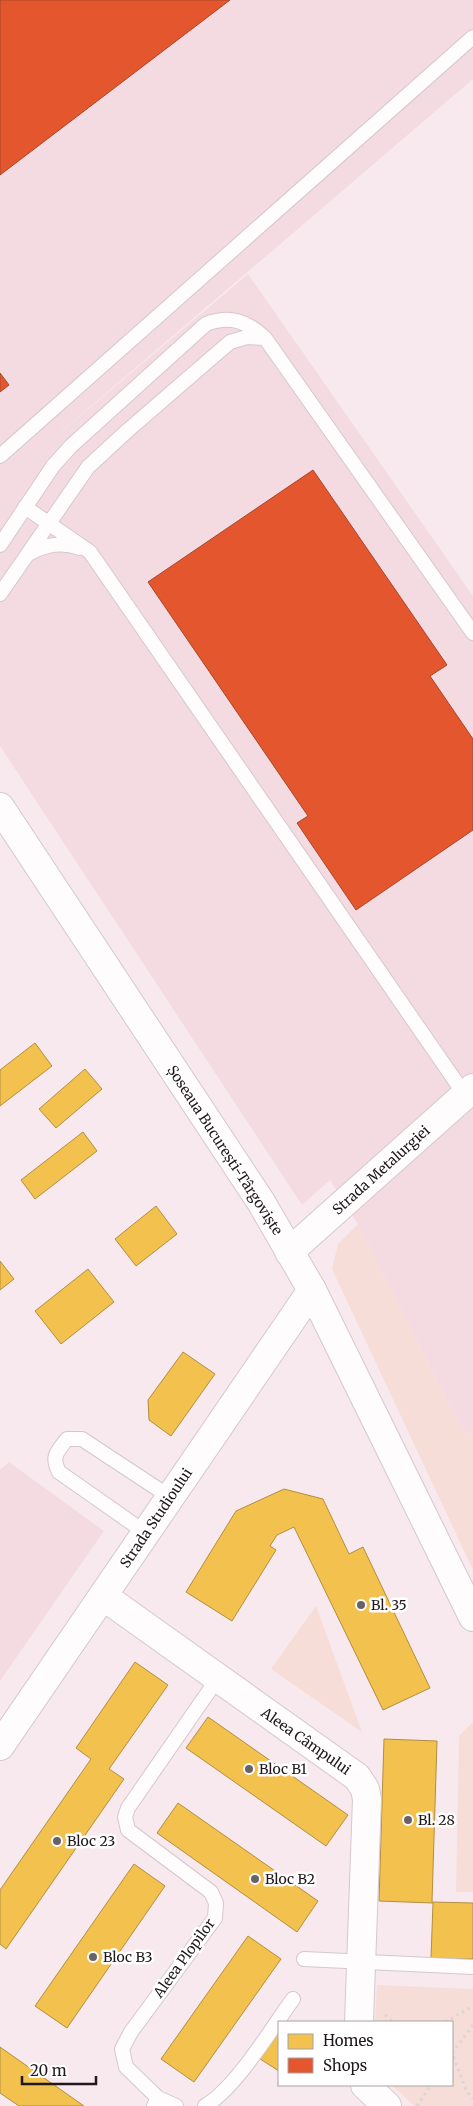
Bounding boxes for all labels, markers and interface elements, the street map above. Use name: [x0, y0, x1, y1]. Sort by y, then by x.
street label: Șoseaua București-Târgoviște: [163, 1062, 287, 1238]
street label: Strada Metalurgiei: [329, 1121, 434, 1218]
street label: Strada Studioului: [116, 1464, 196, 1571]
place label: Bl. 35: [371, 1596, 407, 1614]
marker: Bl. 35: [355, 1599, 367, 1611]
street label: Aleea Câmpului: [257, 1703, 355, 1779]
place label: Bloc B1: [259, 1760, 307, 1778]
marker: Bloc B1: [243, 1763, 255, 1775]
place label: Bl. 28: [418, 1811, 455, 1829]
marker: Bl. 28: [402, 1814, 414, 1826]
place label: Bloc 23: [67, 1832, 115, 1850]
marker: Bloc 23: [51, 1835, 63, 1847]
place label: Bloc B2: [265, 1870, 315, 1888]
marker: Bloc B2: [249, 1873, 261, 1885]
street label: Aleea Plopilor: [149, 1915, 219, 2002]
place label: Bloc B3: [103, 1948, 153, 1966]
marker: Bloc B3: [87, 1951, 99, 1963]
legend: [278, 2021, 453, 2086]
text: Homes: [323, 2031, 374, 2050]
scale bar: [22, 2054, 96, 2086]
text: Shops: [323, 2056, 367, 2075]
text: 20 m: [30, 2061, 67, 2080]

